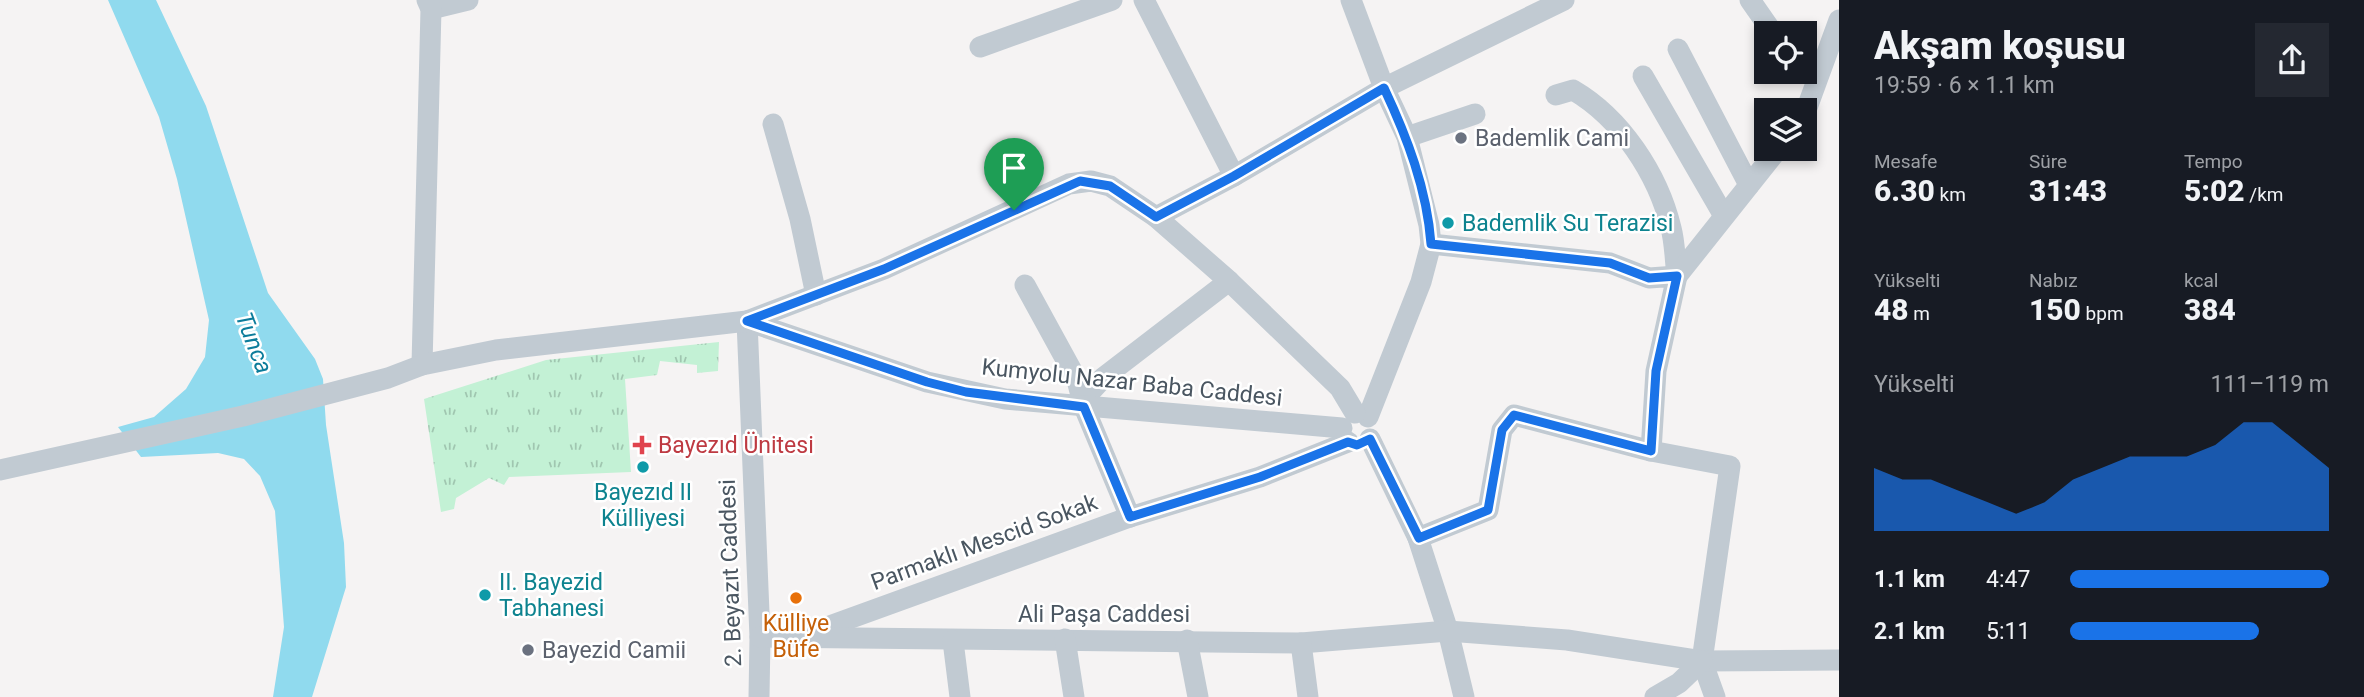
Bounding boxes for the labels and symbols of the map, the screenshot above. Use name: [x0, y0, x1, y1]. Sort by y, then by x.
place label: Bademlik Cami: [1475, 125, 1629, 152]
marker: Bademlik Cami: [1453, 130, 1469, 146]
pin: [984, 138, 1044, 210]
place label: Bademlik Su Terazisi: [1462, 210, 1673, 237]
marker: Bademlik Su Terazisi: [1440, 215, 1456, 231]
water label: Tunca: [230, 308, 278, 378]
street label: Kumyolu Nazar Baba Caddesi: [980, 353, 1284, 412]
place label: Bayezıd Ünitesi: [658, 431, 814, 459]
marker: Bayezıd Ünitesi: [632, 435, 652, 455]
marker: Bayezıd II Külliyesi: [635, 459, 651, 475]
place label: Bayezıd II Külliyesi: [594, 479, 692, 532]
street label: 2. Beyazıt Caddesi: [714, 479, 747, 667]
street label: Parmaklı Mescid Sokak: [867, 489, 1101, 596]
place label: II. Bayezid Tabhanesi: [499, 569, 604, 622]
marker: II. Bayezid Tabhanesi: [477, 587, 493, 603]
marker: Külliye Büfe: [788, 590, 804, 606]
street label: Ali Paşa Caddesi: [1018, 601, 1190, 628]
place label: Külliye Büfe: [763, 610, 829, 663]
place label: Bayezid Camii: [542, 637, 686, 664]
marker: Bayezid Camii: [520, 642, 536, 658]

